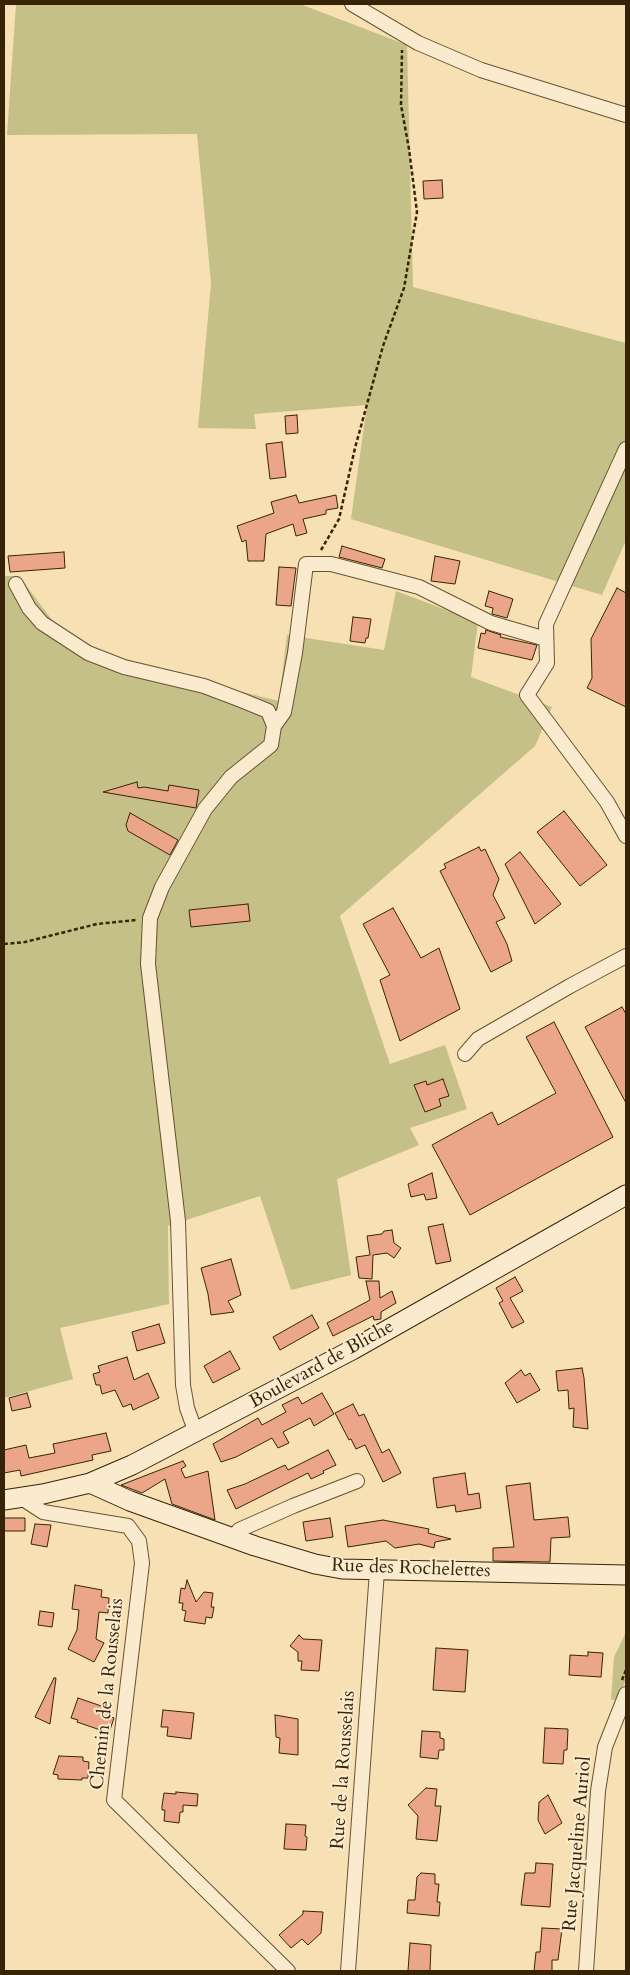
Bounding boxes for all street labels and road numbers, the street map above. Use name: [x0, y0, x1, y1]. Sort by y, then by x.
street label: Boulevard de Bliche: [246, 1316, 398, 1414]
street label: Rue des Rochelettes: [331, 1555, 491, 1583]
street label: Chemin de la Rousselais: [87, 1597, 129, 1791]
street label: Rue de la Rousselais: [327, 1690, 361, 1850]
street label: Rue Jacqueline Auriol: [559, 1755, 597, 1933]

